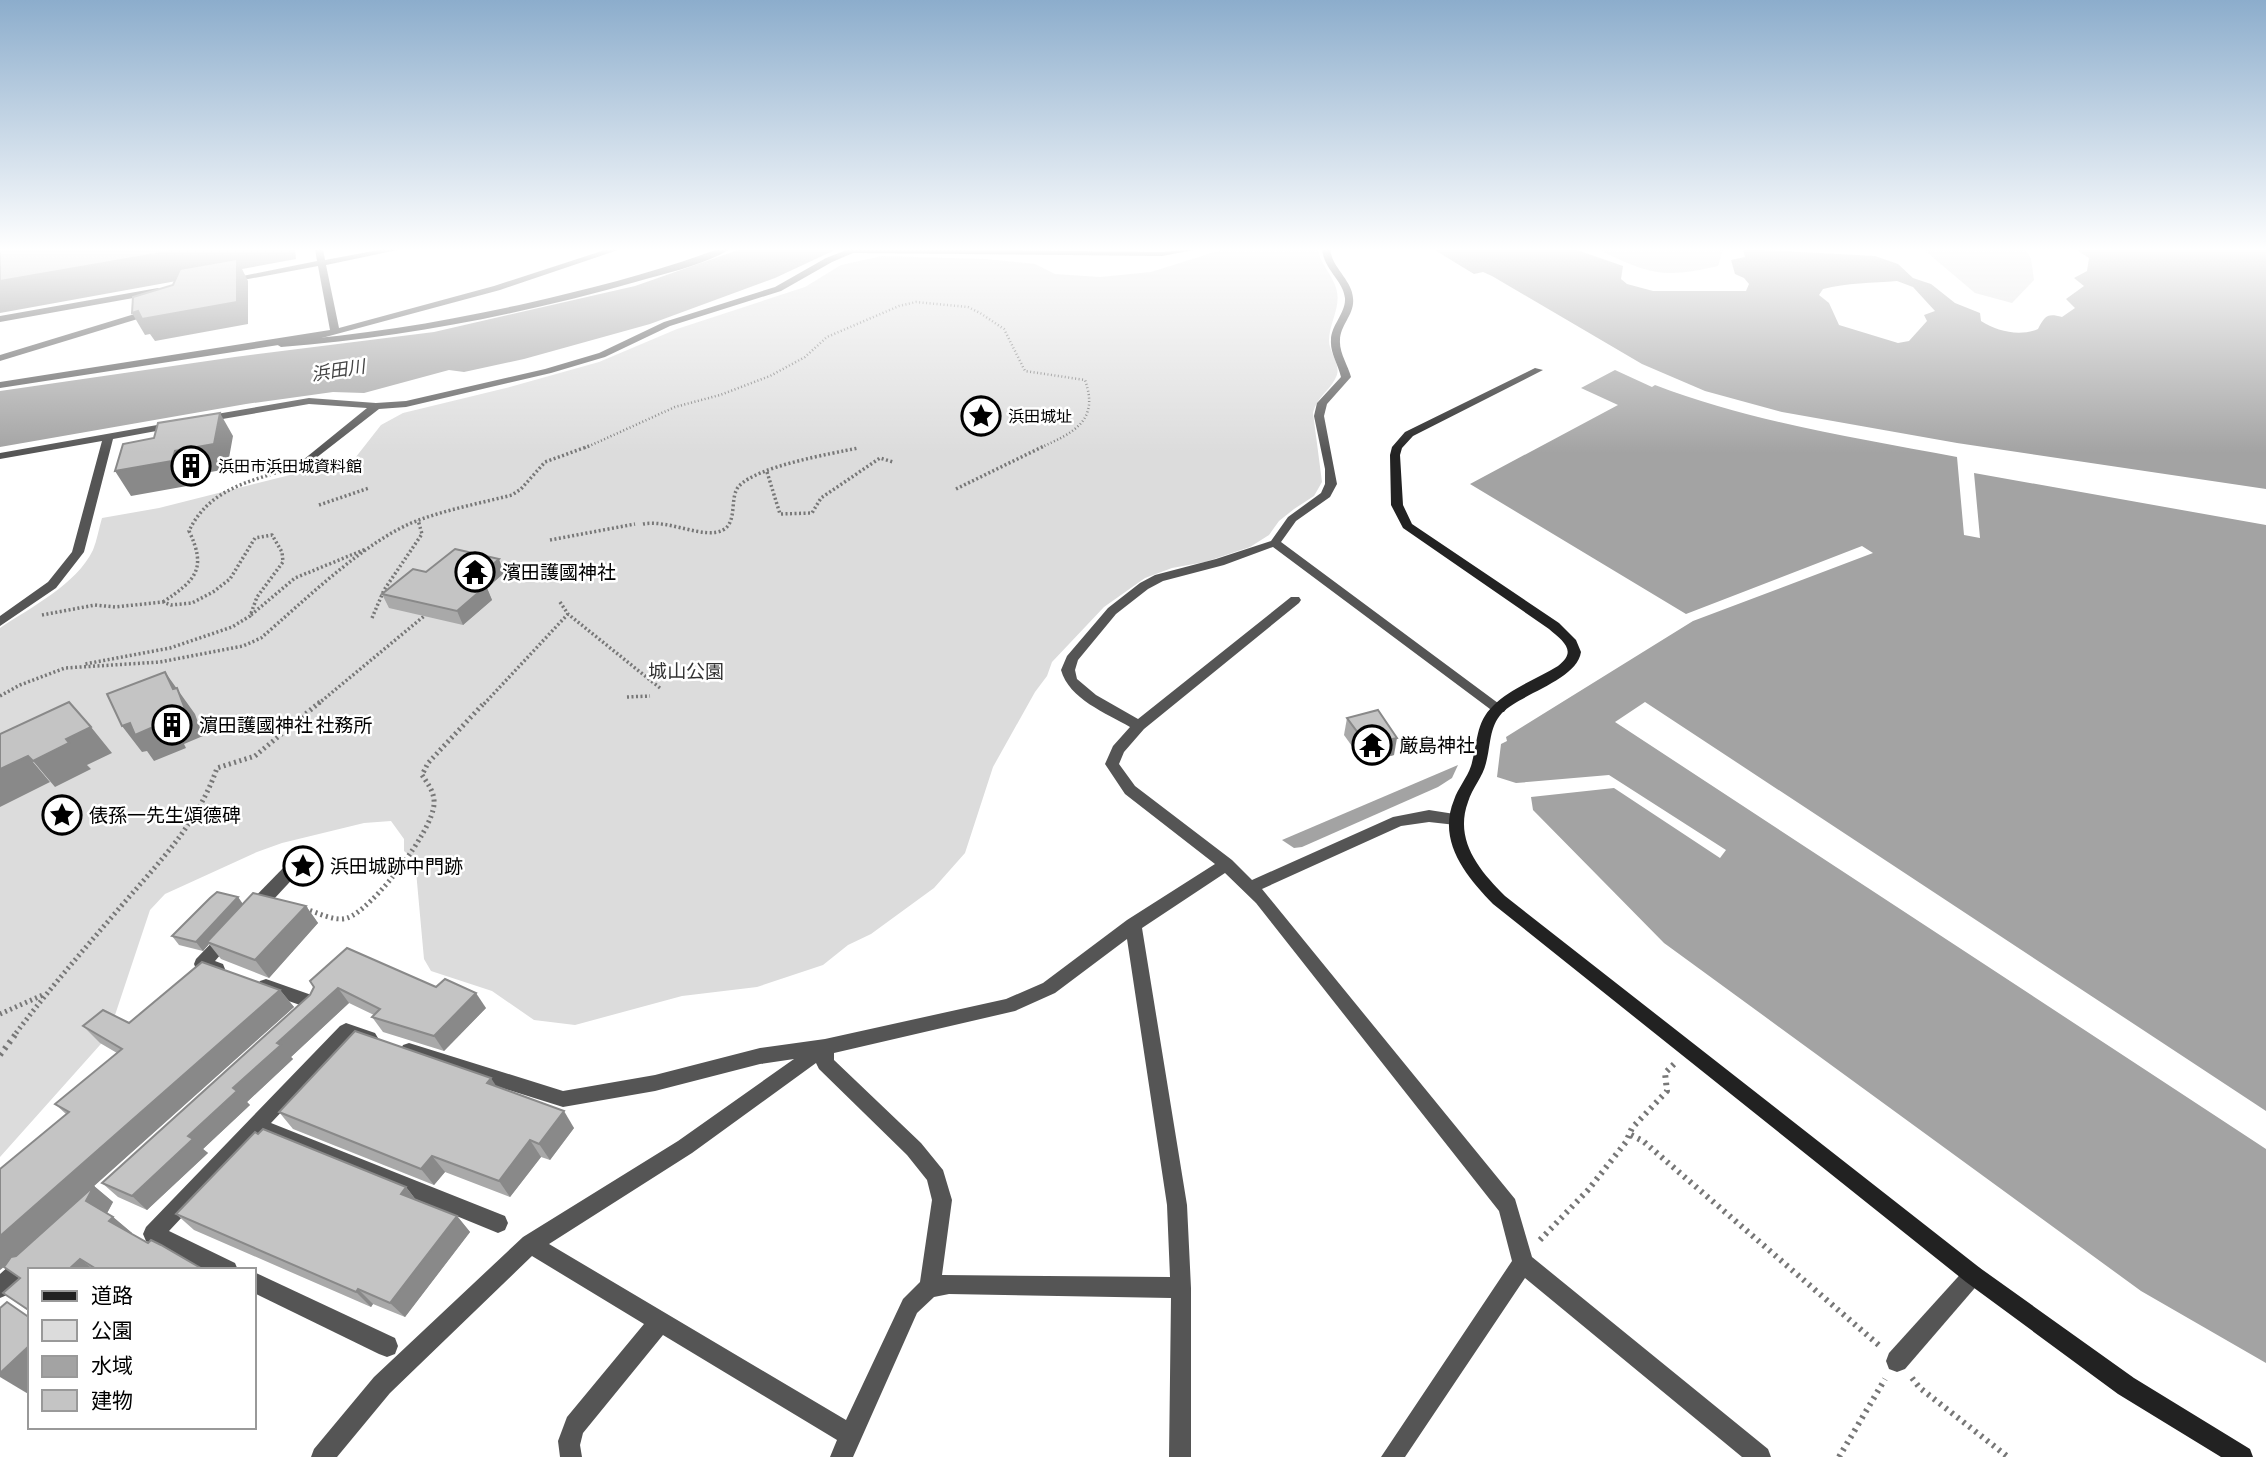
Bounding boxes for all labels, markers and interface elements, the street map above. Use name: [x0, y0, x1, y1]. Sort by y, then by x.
water label: 浜田川: [310, 355, 368, 385]
place icon: 浜田城址: [960, 395, 1002, 437]
place label: 浜田城址: [1008, 407, 1072, 425]
building icon: 浜田市浜田城資料館: [170, 445, 212, 487]
place label: 浜田市浜田城資料館: [218, 457, 362, 475]
temple icon: 濱田護國神社: [454, 551, 496, 593]
place label: 濱田護國神社: [502, 561, 616, 583]
park label: 城山公園: [648, 660, 724, 682]
building icon: 濵田護國神社 社務所: [151, 704, 193, 746]
place label: 濵田護國神社 社務所: [199, 714, 373, 736]
temple icon: 厳島神社: [1351, 724, 1393, 766]
place label: 厳島神社: [1399, 734, 1475, 756]
place icon: 俵孫一先生頌德碑: [41, 794, 83, 836]
place label: 俵孫一先生頌德碑: [89, 804, 241, 826]
place icon: 浜田城跡中門跡: [282, 845, 324, 887]
place label: 浜田城跡中門跡: [330, 855, 463, 877]
legend: [28, 1268, 256, 1429]
text: 道路: [91, 1283, 133, 1307]
text: 公園: [91, 1318, 133, 1342]
text: 水域: [91, 1353, 133, 1377]
text: 建物: [91, 1388, 133, 1412]

